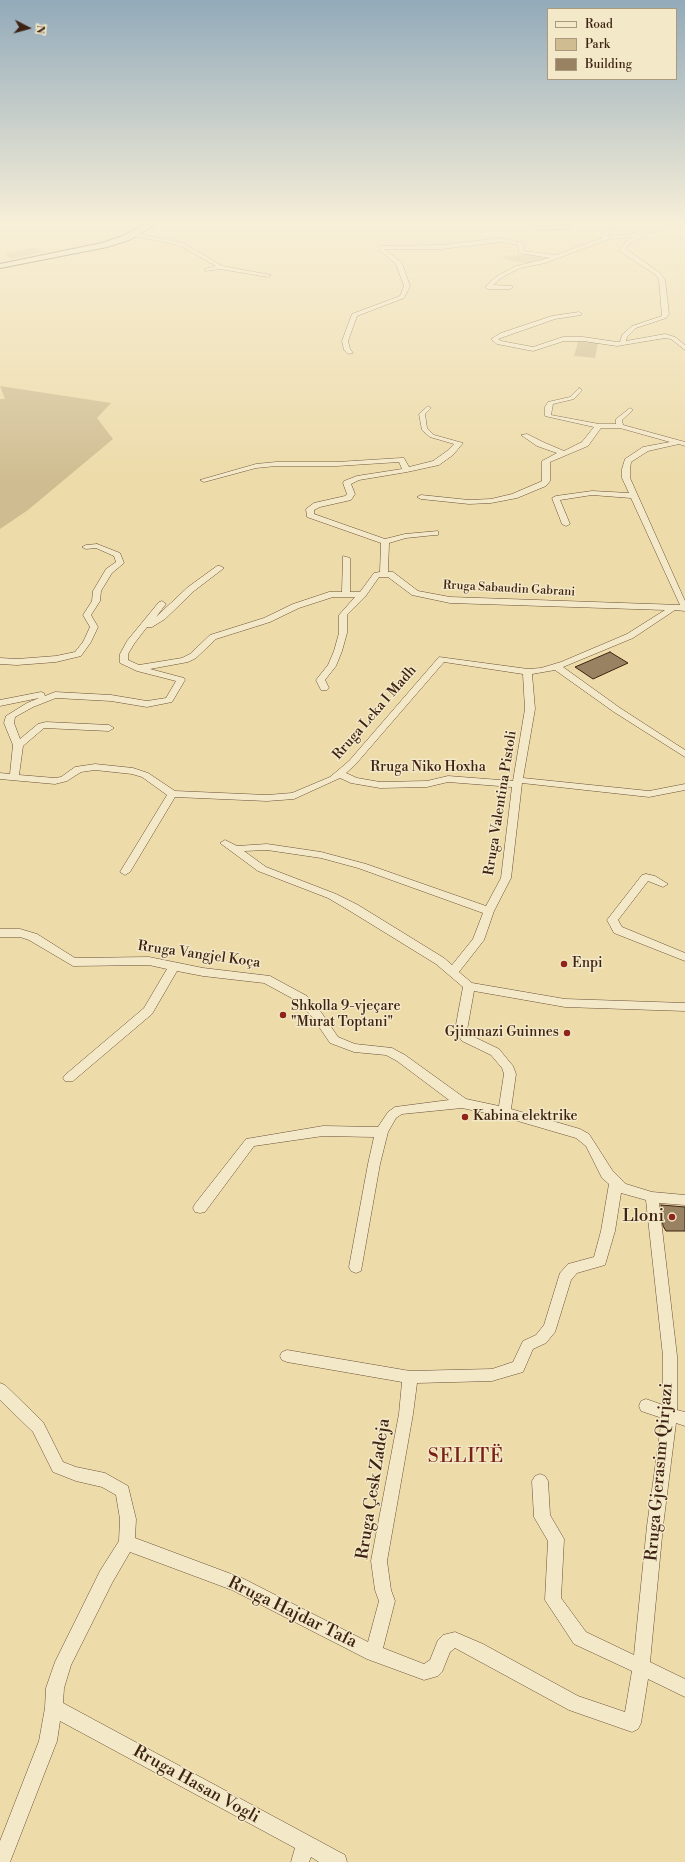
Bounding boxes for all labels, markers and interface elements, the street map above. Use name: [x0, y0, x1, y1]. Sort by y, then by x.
north arrow: [8, 8, 48, 48]
legend: [547, 8, 677, 80]
text: Road: [585, 17, 613, 32]
text: N: [33, 24, 47, 34]
text: Park: [585, 37, 610, 52]
text: Building: [585, 57, 632, 72]
street label: Rruga Sabaudin Gabrani: [442, 578, 576, 600]
street label: Rruga Leka I Madh: [330, 662, 420, 764]
street label: Rruga Valentina Pistoli: [481, 729, 521, 877]
street label: Rruga Niko Hoxha: [370, 760, 486, 776]
street label: Rruga Vangjel Koça: [137, 938, 261, 972]
place label: Enpi: [572, 956, 603, 972]
marker: Enpi: [559, 959, 569, 969]
place label: Shkolla 9-vjeçare "Murat Toptani": [291, 999, 400, 1032]
marker: Shkolla 9-vjeçare "Murat Toptani": [278, 1010, 288, 1020]
place label: Gjimnazi Guinnes: [445, 1025, 559, 1041]
marker: Gjimnazi Guinnes: [562, 1028, 572, 1038]
place label: Kabina elektrike: [473, 1109, 578, 1125]
marker: Kabina elektrike: [460, 1112, 470, 1122]
place label: Lloni: [622, 1207, 664, 1227]
marker: Lloni: [667, 1212, 677, 1222]
street label: Rruga Gjerasim Qirjazi: [642, 1382, 678, 1562]
street label: Rruga Çesk Zadeja: [353, 1417, 395, 1561]
district label: SELITË: [428, 1446, 504, 1468]
street label: Rruga Hajdar Tafa: [224, 1573, 360, 1653]
street label: Rruga Hasan Vogli: [129, 1742, 263, 1828]

